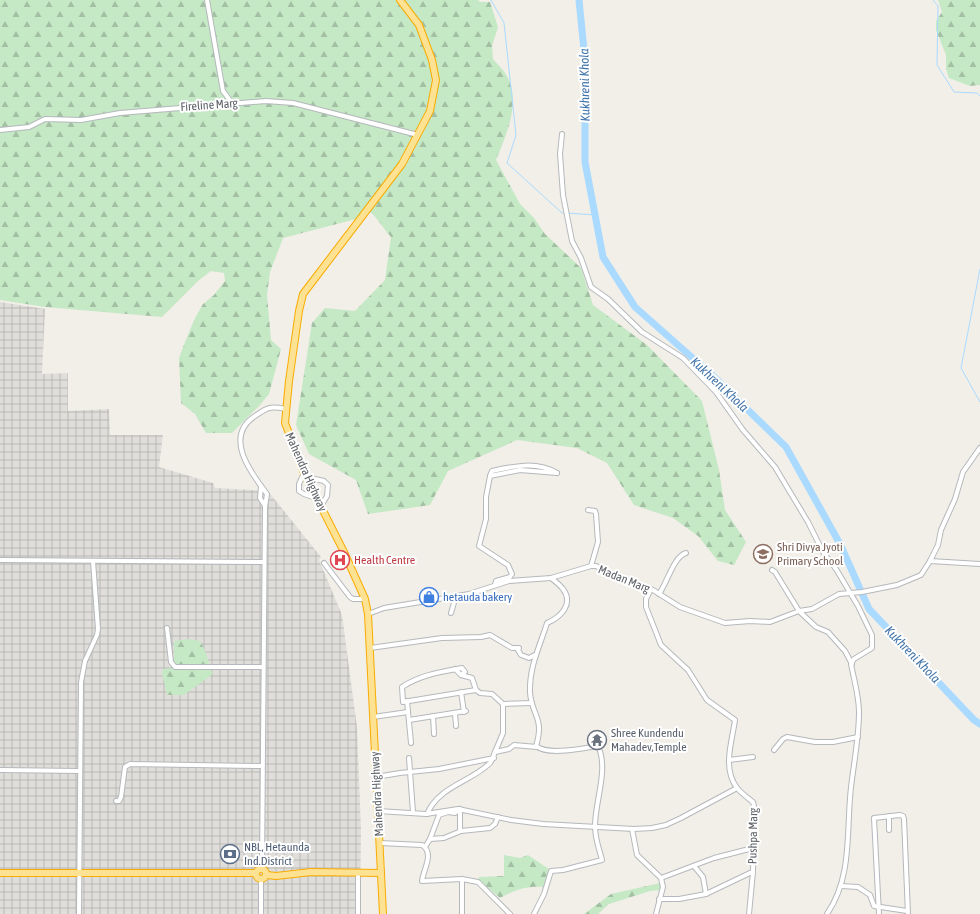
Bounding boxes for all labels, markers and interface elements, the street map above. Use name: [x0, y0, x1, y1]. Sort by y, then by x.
water label: Kukhreni Khola: [576, 48, 593, 122]
street label: Fireline Marg: [180, 96, 239, 114]
water label: Kukhreni Khola: [688, 354, 751, 415]
street label: Mahendra Highway: [282, 430, 330, 514]
place label: Shri Divya Jyoti Primary School: [777, 540, 844, 568]
school or university icon: Shri Divya Jyoti Primary School: [752, 543, 774, 565]
hospital icon: Health Centre: [329, 549, 351, 571]
place label: Health Centre: [354, 553, 415, 567]
street label: Madan Marg: [596, 562, 653, 596]
shop icon: hetauda bakery: [418, 586, 440, 608]
place label: hetauda bakery: [443, 590, 512, 604]
water label: Kukhreni Khola: [882, 623, 943, 686]
place label: Shree Kundendu Mahadev,Temple: [611, 726, 687, 754]
temple icon: Shree Kundendu Mahadev,Temple: [586, 729, 608, 751]
street label: Mahendra Highway: [368, 751, 386, 837]
street label: Pushpa Marg: [746, 807, 761, 864]
place label: NBL, Hetaunda Ind.District: [244, 840, 310, 868]
bank icon: NBL, Hetaunda Ind.District: [219, 843, 241, 865]

